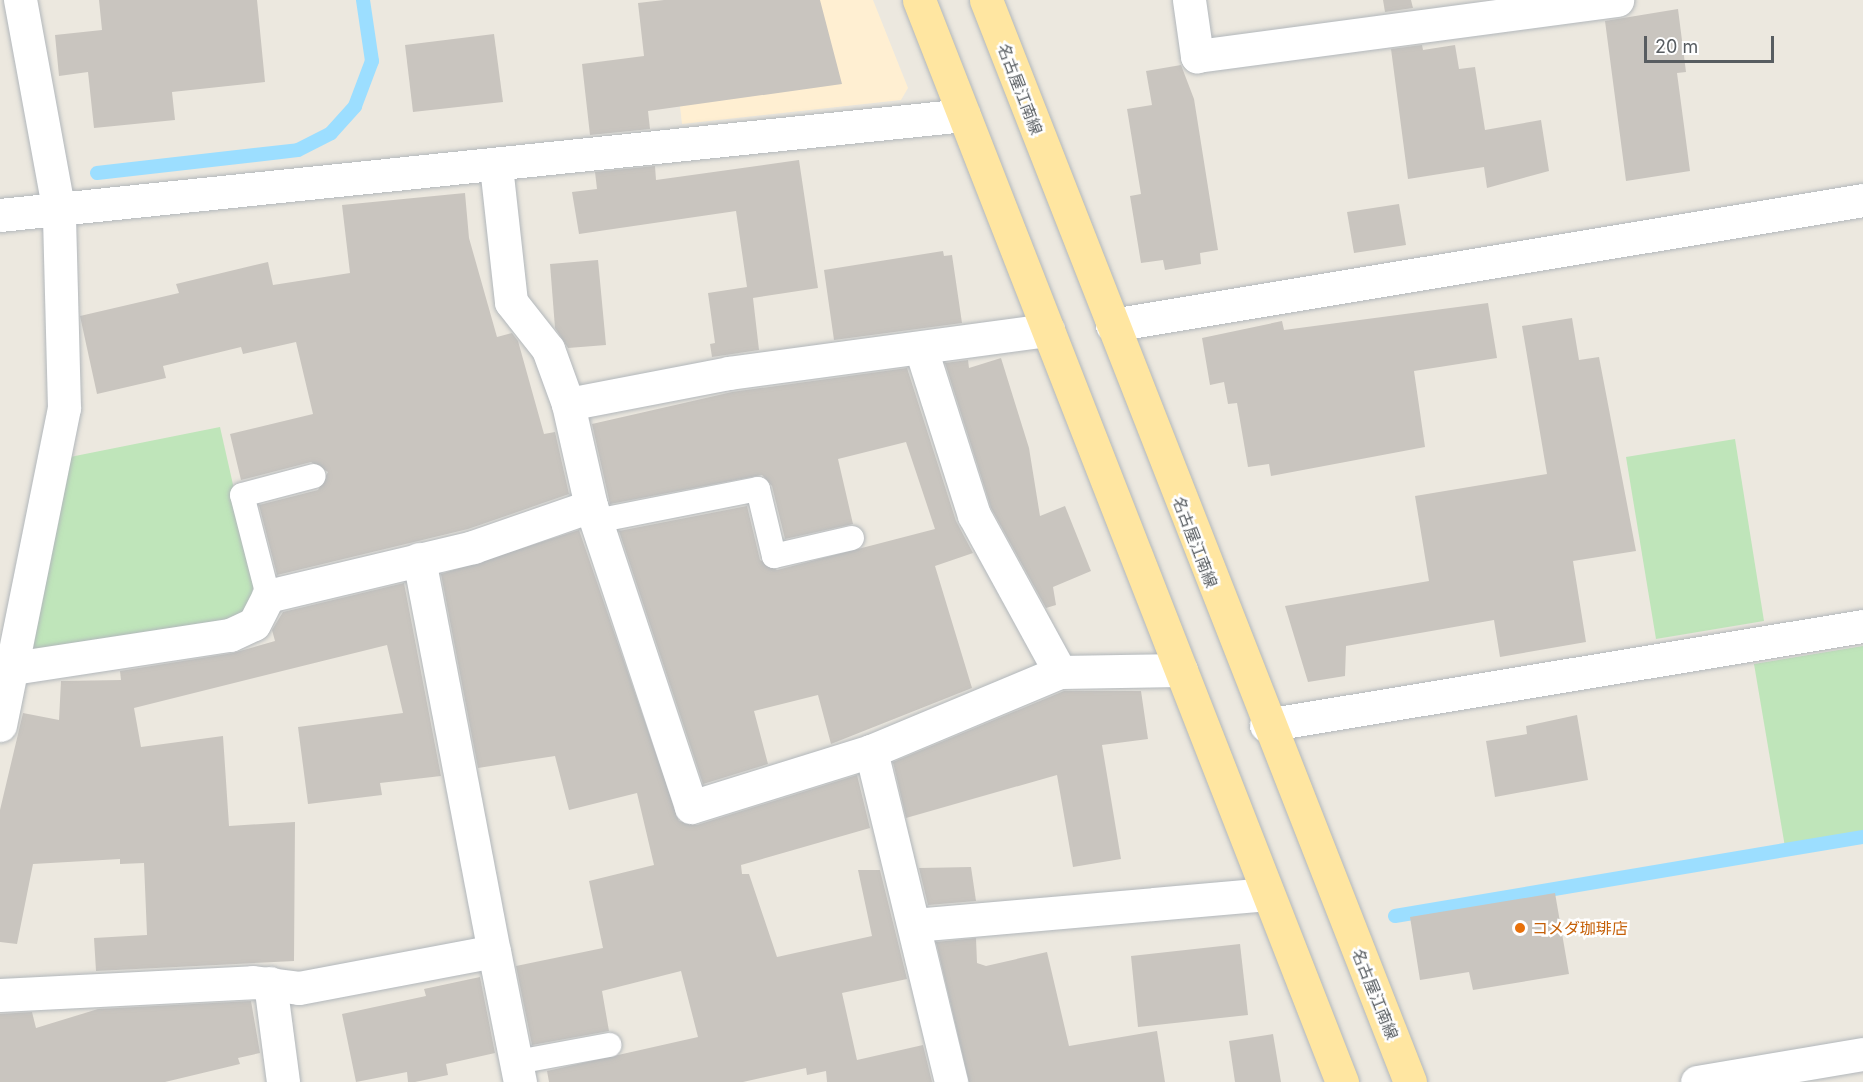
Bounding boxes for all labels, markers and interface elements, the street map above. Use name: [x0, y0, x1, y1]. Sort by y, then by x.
scale bar: [1647, 24, 1778, 62]
text: 20 m: [1655, 36, 1698, 57]
street label: 名古屋江南線: [994, 41, 1046, 137]
street label: 名古屋江南線: [1169, 494, 1221, 590]
place label: コメダ珈琲店: [1532, 918, 1628, 938]
marker: コメダ珈琲店: [1513, 921, 1527, 935]
street label: 名古屋江南線: [1348, 946, 1402, 1042]

